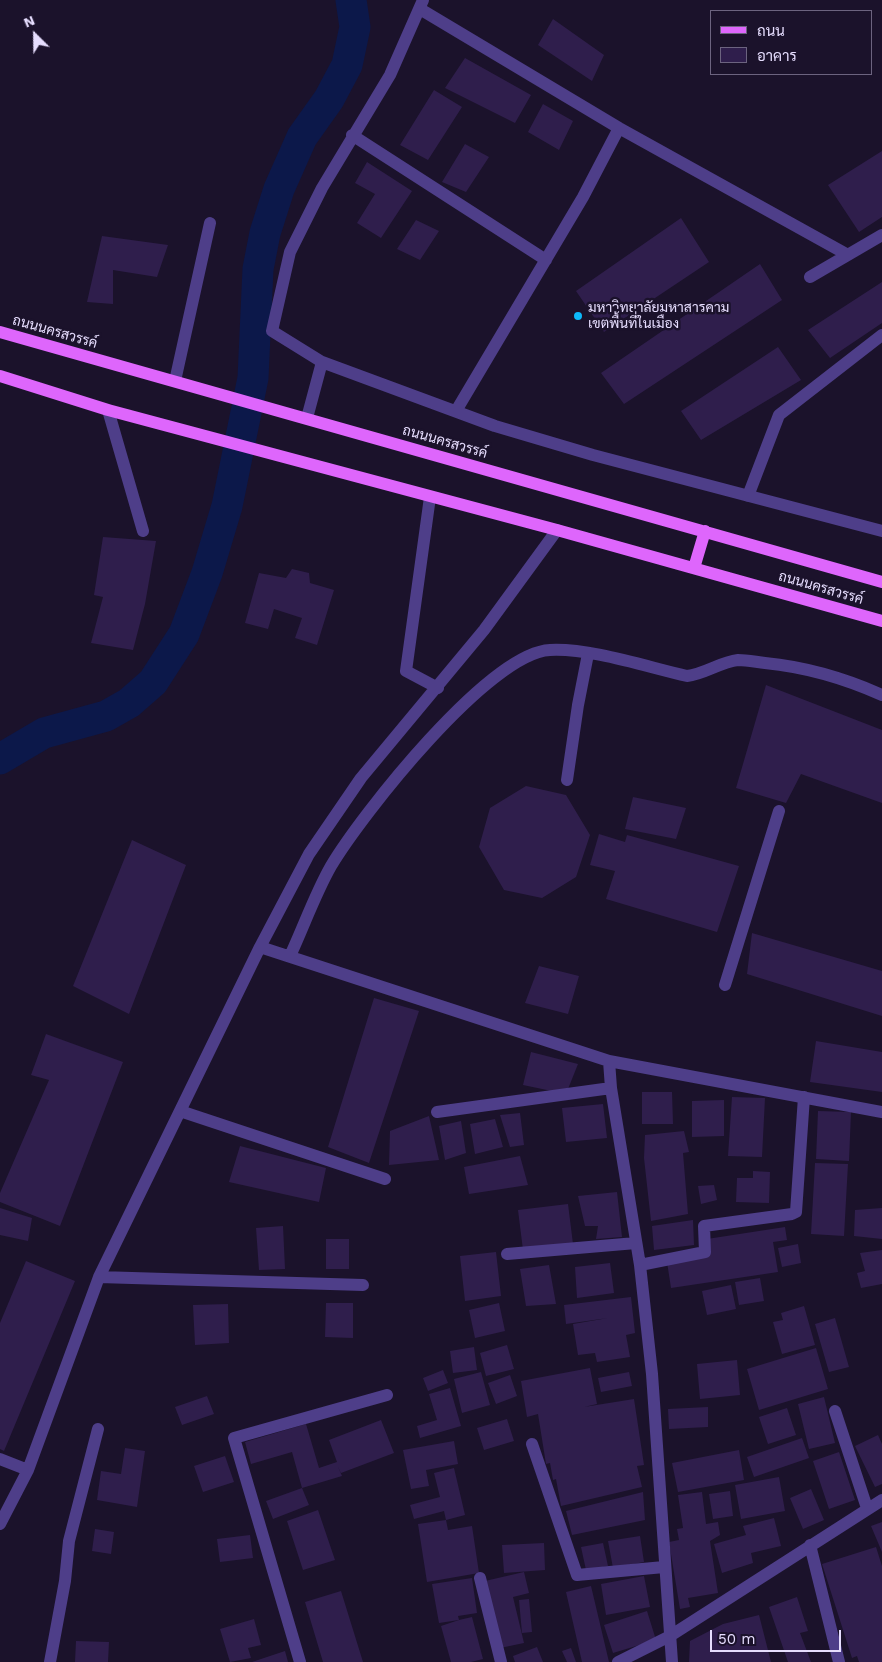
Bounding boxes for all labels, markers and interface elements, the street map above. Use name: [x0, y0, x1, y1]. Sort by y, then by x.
north arrow: [10, 10, 60, 60]
legend: [710, 10, 872, 75]
text: N: [21, 12, 37, 31]
text: ถนน: [757, 22, 785, 40]
text: อาคาร: [757, 47, 797, 65]
place label: มหาวิทยาลัยมหาสารคาม เขตพื้นที่ในเมือง: [588, 300, 729, 332]
marker: มหาวิทยาลัยมหาสารคาม เขตพื้นที่ในเมือง: [572, 310, 584, 322]
street label: ถนนนครสวรรค์: [11, 312, 99, 352]
street label: ถนนนครสวรรค์: [401, 422, 489, 462]
street label: ถนนนครสวรรค์: [777, 568, 865, 608]
scale bar: [712, 1620, 843, 1652]
text: 50 m: [718, 1630, 755, 1648]

